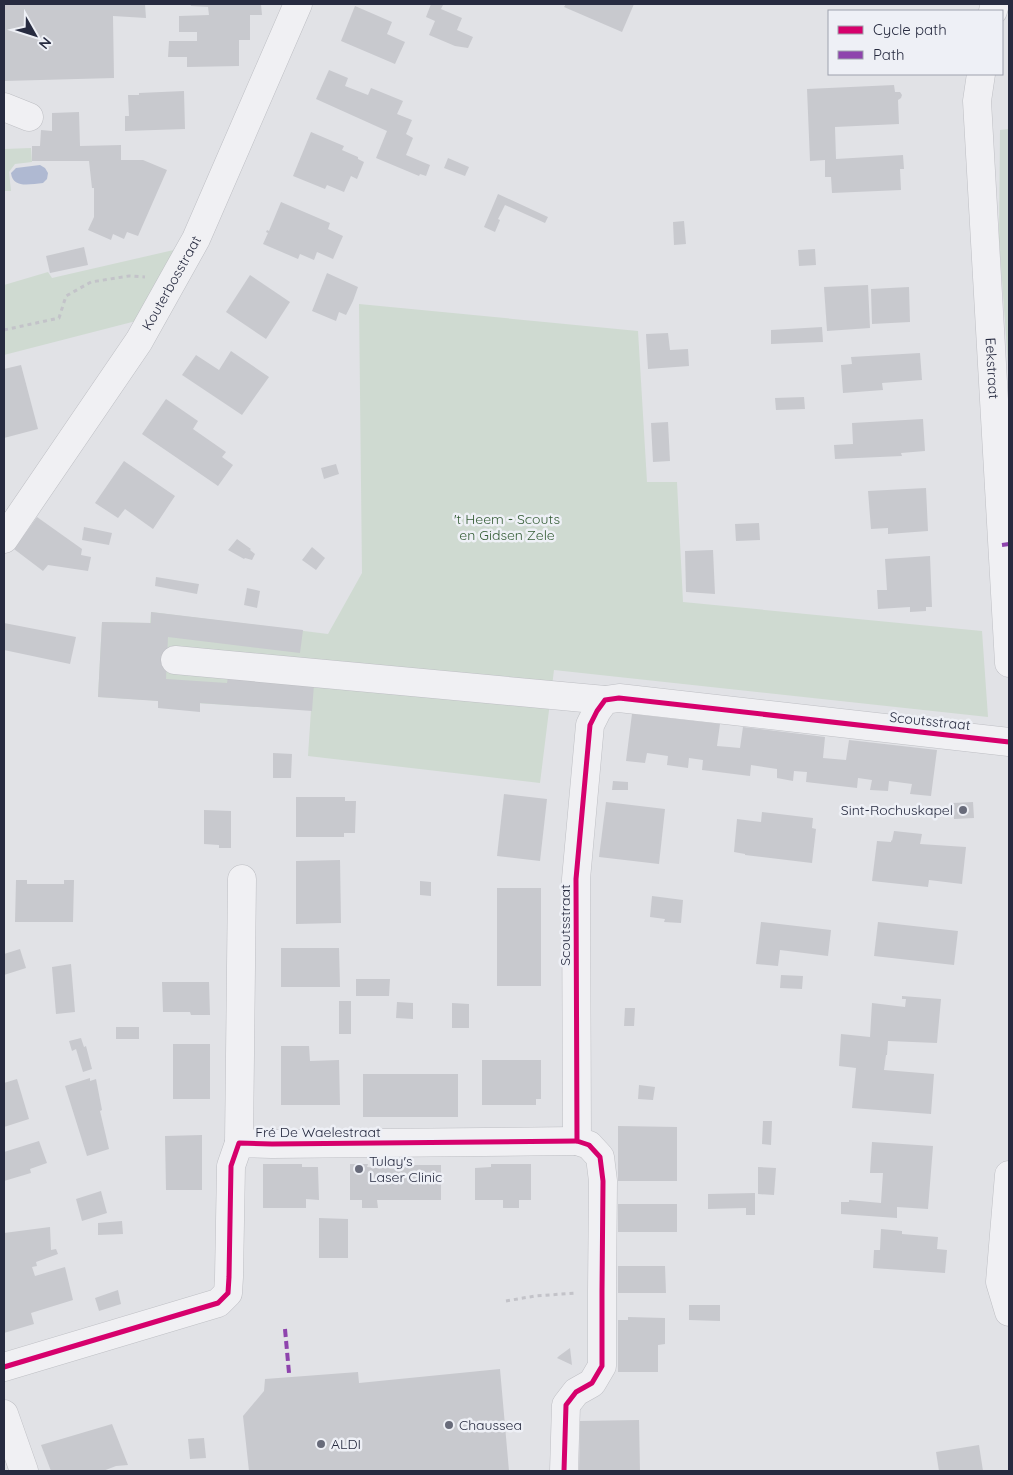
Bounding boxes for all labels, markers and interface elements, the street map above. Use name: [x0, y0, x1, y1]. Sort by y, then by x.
north arrow: [10, 10, 60, 60]
legend: [828, 10, 1003, 75]
text: Cycle path: [873, 20, 947, 39]
text: N: [35, 34, 55, 53]
text: Path: [873, 45, 905, 64]
street label: Kouterbosstraat: [138, 232, 205, 334]
street label: Eekstraat: [981, 337, 1003, 400]
park label: 't Heem - Scouts en Gidsen Zele: [454, 510, 560, 544]
street label: Scoutsstraat: [889, 708, 972, 734]
place label: Sint-Rochuskapel: [841, 801, 953, 819]
marker: Sint-Rochuskapel: [957, 804, 969, 816]
street label: Scoutsstraat: [556, 884, 574, 966]
street label: Fré De Waelestraat: [255, 1123, 381, 1141]
place label: Tulay's Laser Clinic: [369, 1152, 442, 1186]
marker: Tulay's Laser Clinic: [353, 1163, 365, 1175]
place label: Chaussea: [459, 1416, 522, 1434]
marker: Chaussea: [443, 1419, 455, 1431]
place label: ALDI: [331, 1435, 361, 1453]
marker: ALDI: [315, 1438, 327, 1450]

